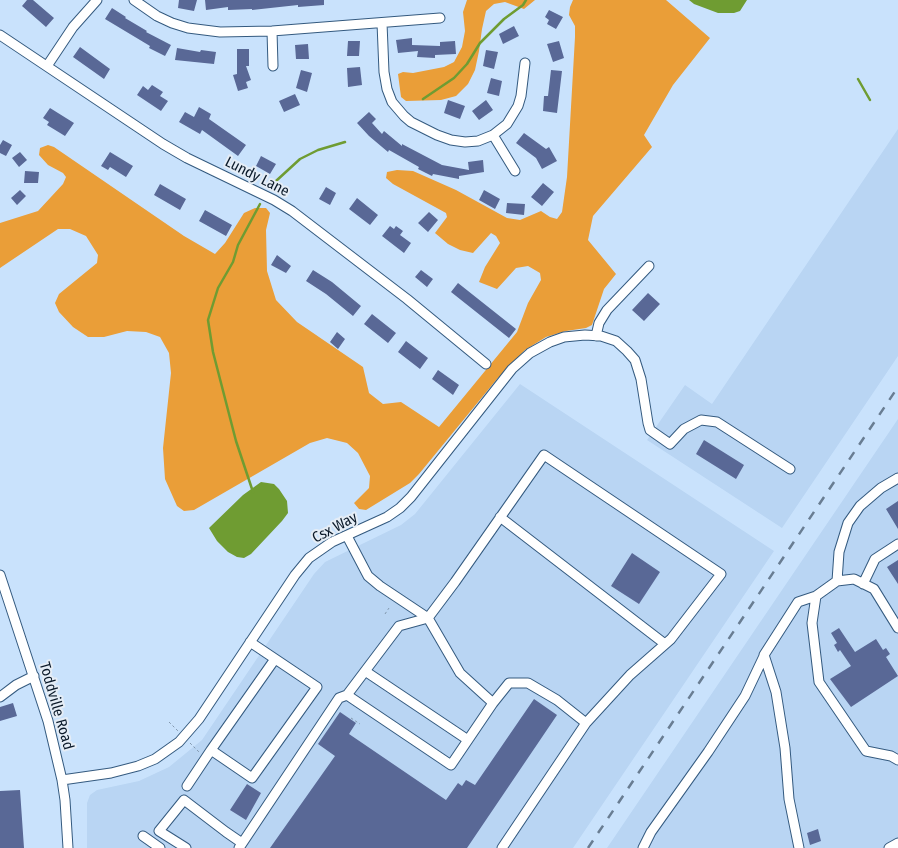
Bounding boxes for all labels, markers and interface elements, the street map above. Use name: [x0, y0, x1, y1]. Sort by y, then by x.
street label: Lundy Lane: [222, 153, 292, 201]
street label: Csx Way: [309, 509, 361, 547]
street label: Toddville Road: [35, 660, 77, 752]

